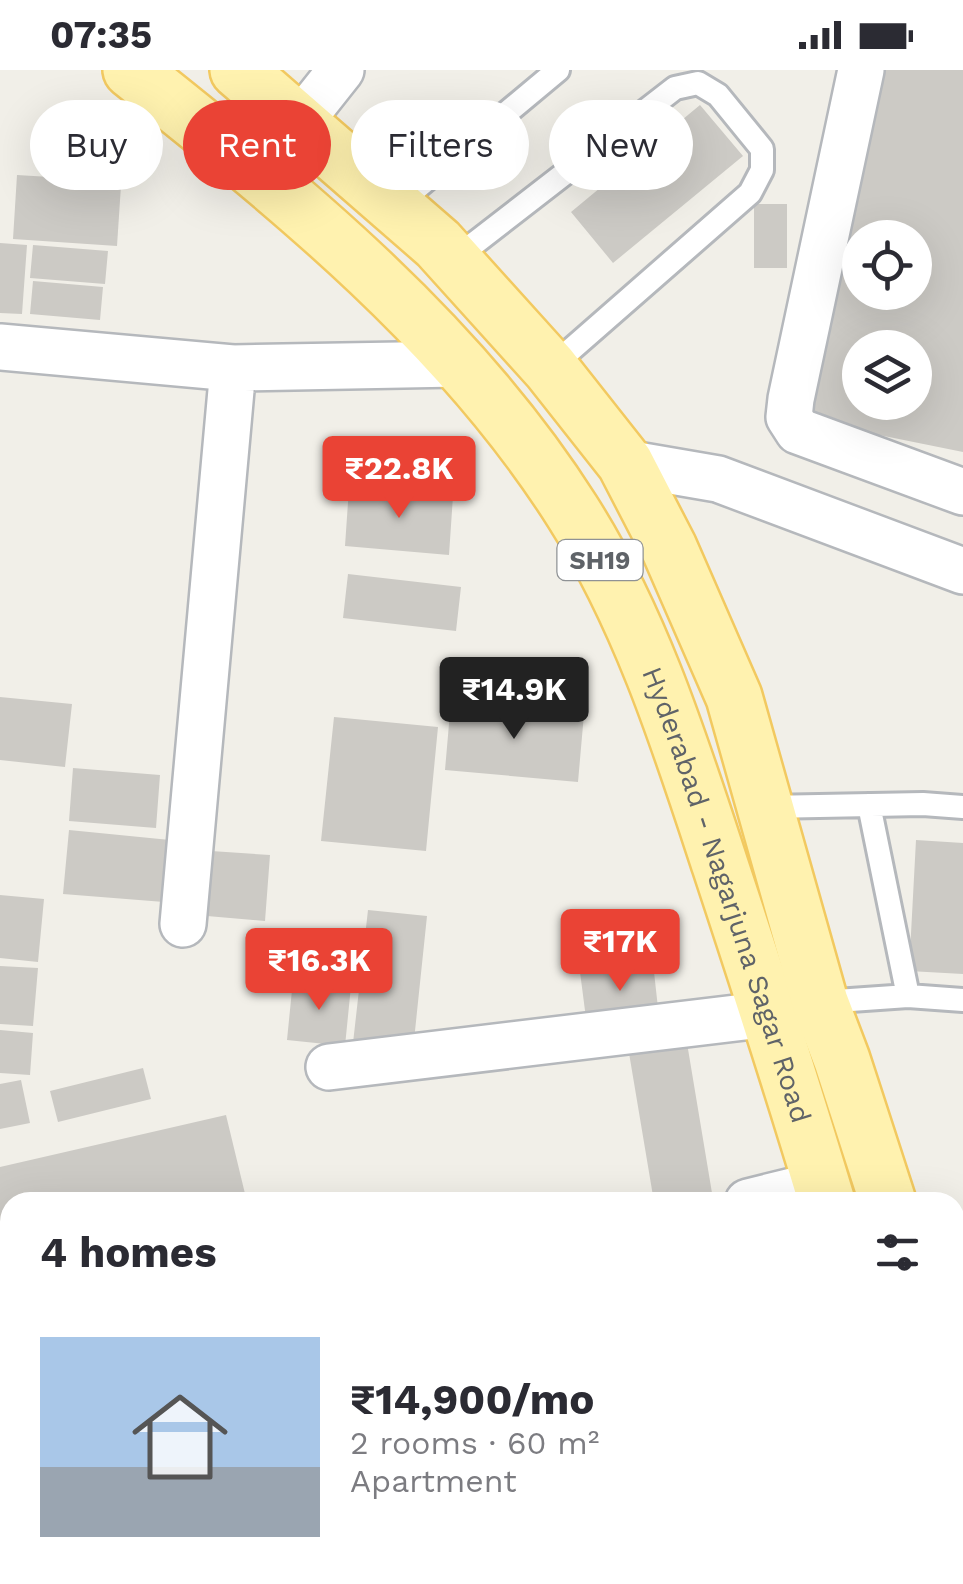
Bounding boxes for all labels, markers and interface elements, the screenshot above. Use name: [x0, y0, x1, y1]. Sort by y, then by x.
text: 07:35: [50, 13, 152, 57]
chip: Buy: [30, 100, 163, 190]
chip: Rent: [183, 100, 331, 190]
chip: Filters: [351, 100, 529, 190]
chip: New: [549, 100, 693, 190]
map controls: [842, 220, 932, 420]
button: locate: [842, 220, 932, 310]
button: layers: [842, 330, 932, 420]
pin: ₹22.8K: [318, 436, 480, 521]
text: ₹22.8K: [345, 449, 453, 487]
road number: SH19: [558, 540, 642, 580]
pin: ₹14.9K: [433, 657, 595, 742]
street label: Hyderabad - Nagarjuna Sagar Road: [635, 662, 818, 1127]
text: ₹14.9K: [462, 670, 566, 708]
pin: ₹17K: [561, 909, 679, 994]
text: ₹17K: [583, 922, 657, 960]
pin: ₹16.3K: [238, 928, 400, 1013]
text: ₹16.3K: [267, 941, 371, 979]
icon: filters: [870, 1225, 925, 1280]
text: 4 homes: [40, 1228, 217, 1277]
text: ₹14,900/mo: [350, 1375, 594, 1424]
icon: home: [120, 1377, 240, 1497]
text: 2 rooms · 60 m²: [350, 1424, 599, 1462]
text: Apartment: [350, 1462, 517, 1500]

